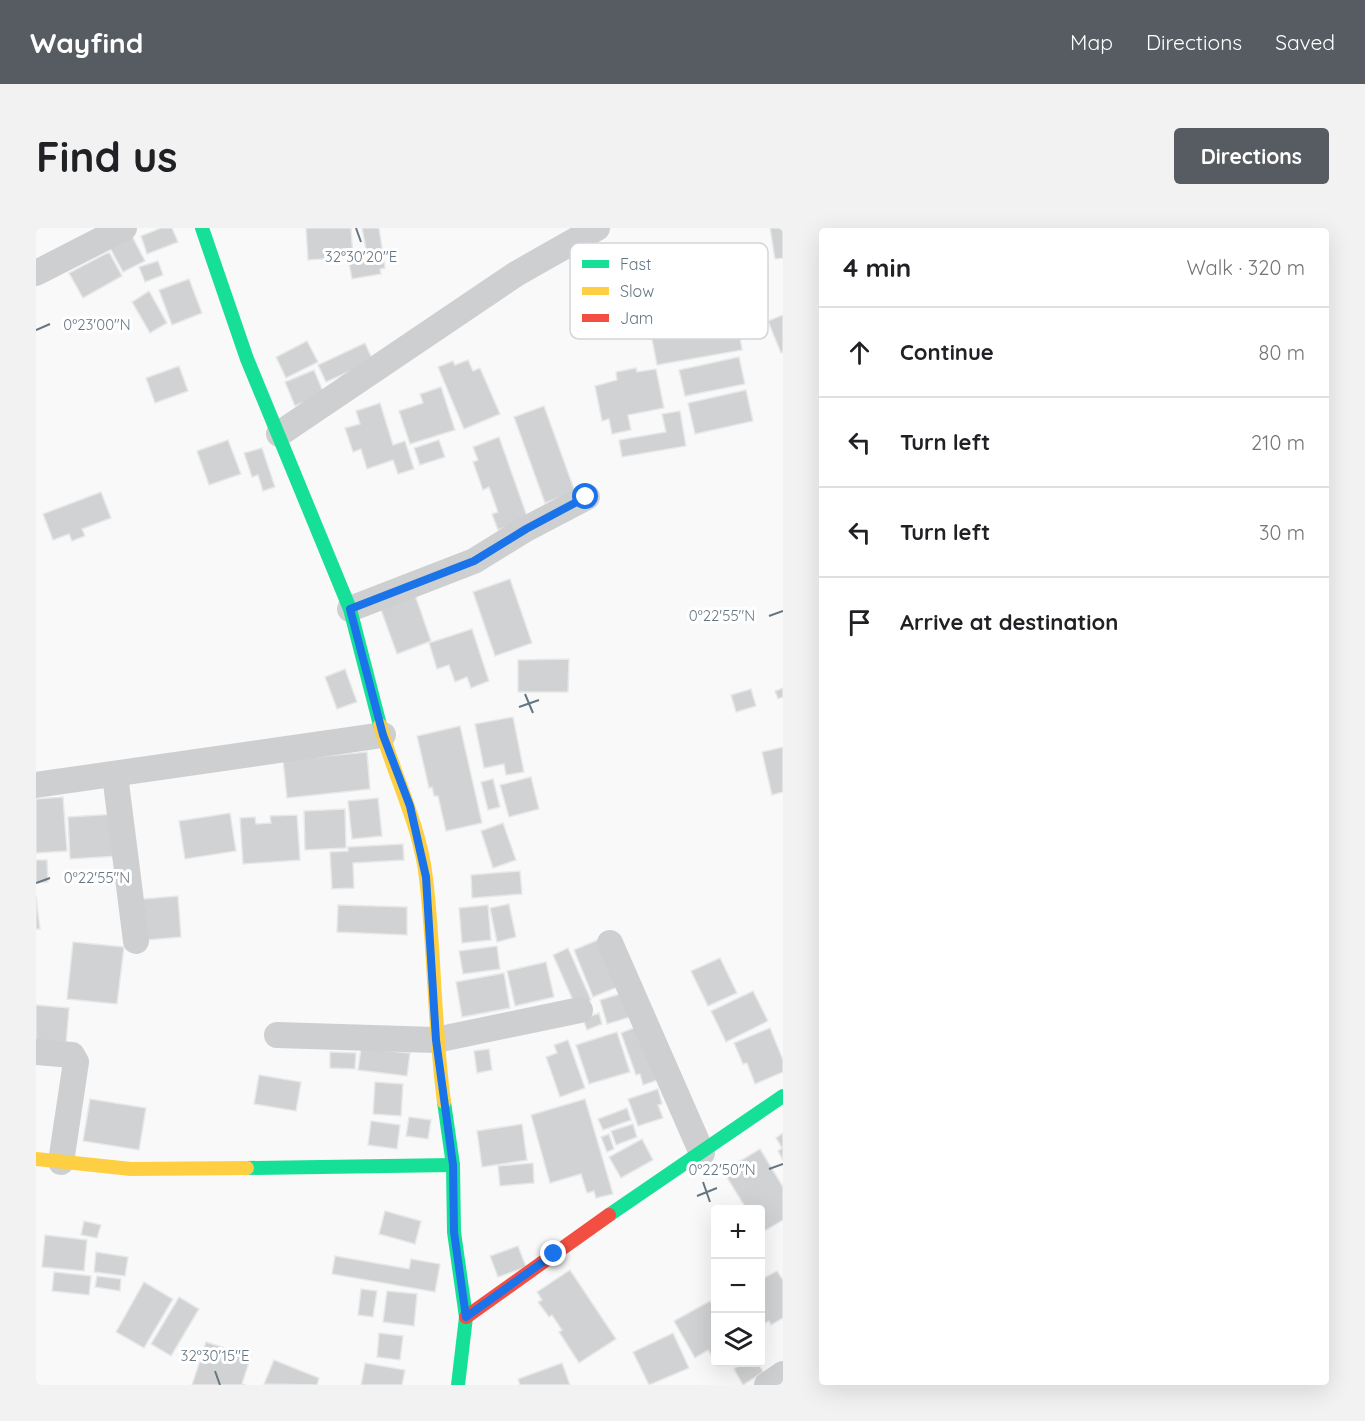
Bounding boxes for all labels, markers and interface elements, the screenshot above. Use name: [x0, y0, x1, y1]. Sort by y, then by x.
text: Wayfind: [30, 25, 143, 60]
text: Map: [1070, 29, 1113, 55]
text: Directions: [1146, 29, 1242, 55]
text: Saved: [1275, 29, 1335, 55]
button: Directions: [1174, 128, 1329, 184]
text: Find us: [36, 130, 178, 183]
legend: [570, 243, 768, 339]
text: 32°30'20"E: [325, 247, 397, 266]
text: 4 min: [843, 251, 911, 284]
text: Fast: [620, 254, 651, 274]
text: Walk · 320 m: [1186, 255, 1305, 280]
text: Slow: [620, 281, 654, 301]
text: Jam: [620, 308, 653, 328]
text: 0°23'00"N: [63, 315, 131, 334]
icon: ahead: [843, 336, 876, 369]
text: Continue: [900, 338, 994, 366]
text: 80 m: [1259, 340, 1305, 365]
icon: left: [843, 426, 876, 459]
text: Turn left: [900, 428, 990, 456]
text: 210 m: [1251, 430, 1305, 455]
route start: [572, 483, 598, 509]
icon: left: [843, 516, 876, 549]
text: Turn left: [900, 518, 990, 546]
text: 30 m: [1259, 520, 1305, 545]
text: 0°22'55"N: [689, 606, 755, 625]
icon: arrive: [843, 606, 876, 639]
text: Arrive at destination: [900, 608, 1118, 636]
text: 0°22'55"N: [64, 868, 130, 887]
text: 0°22'50"N: [688, 1160, 756, 1179]
map controls: [711, 1205, 765, 1367]
button: +: [711, 1205, 765, 1259]
route end: [540, 1240, 566, 1266]
button: −: [711, 1259, 765, 1313]
button: layers: [711, 1313, 765, 1367]
text: 32°30'15"E: [181, 1346, 249, 1365]

